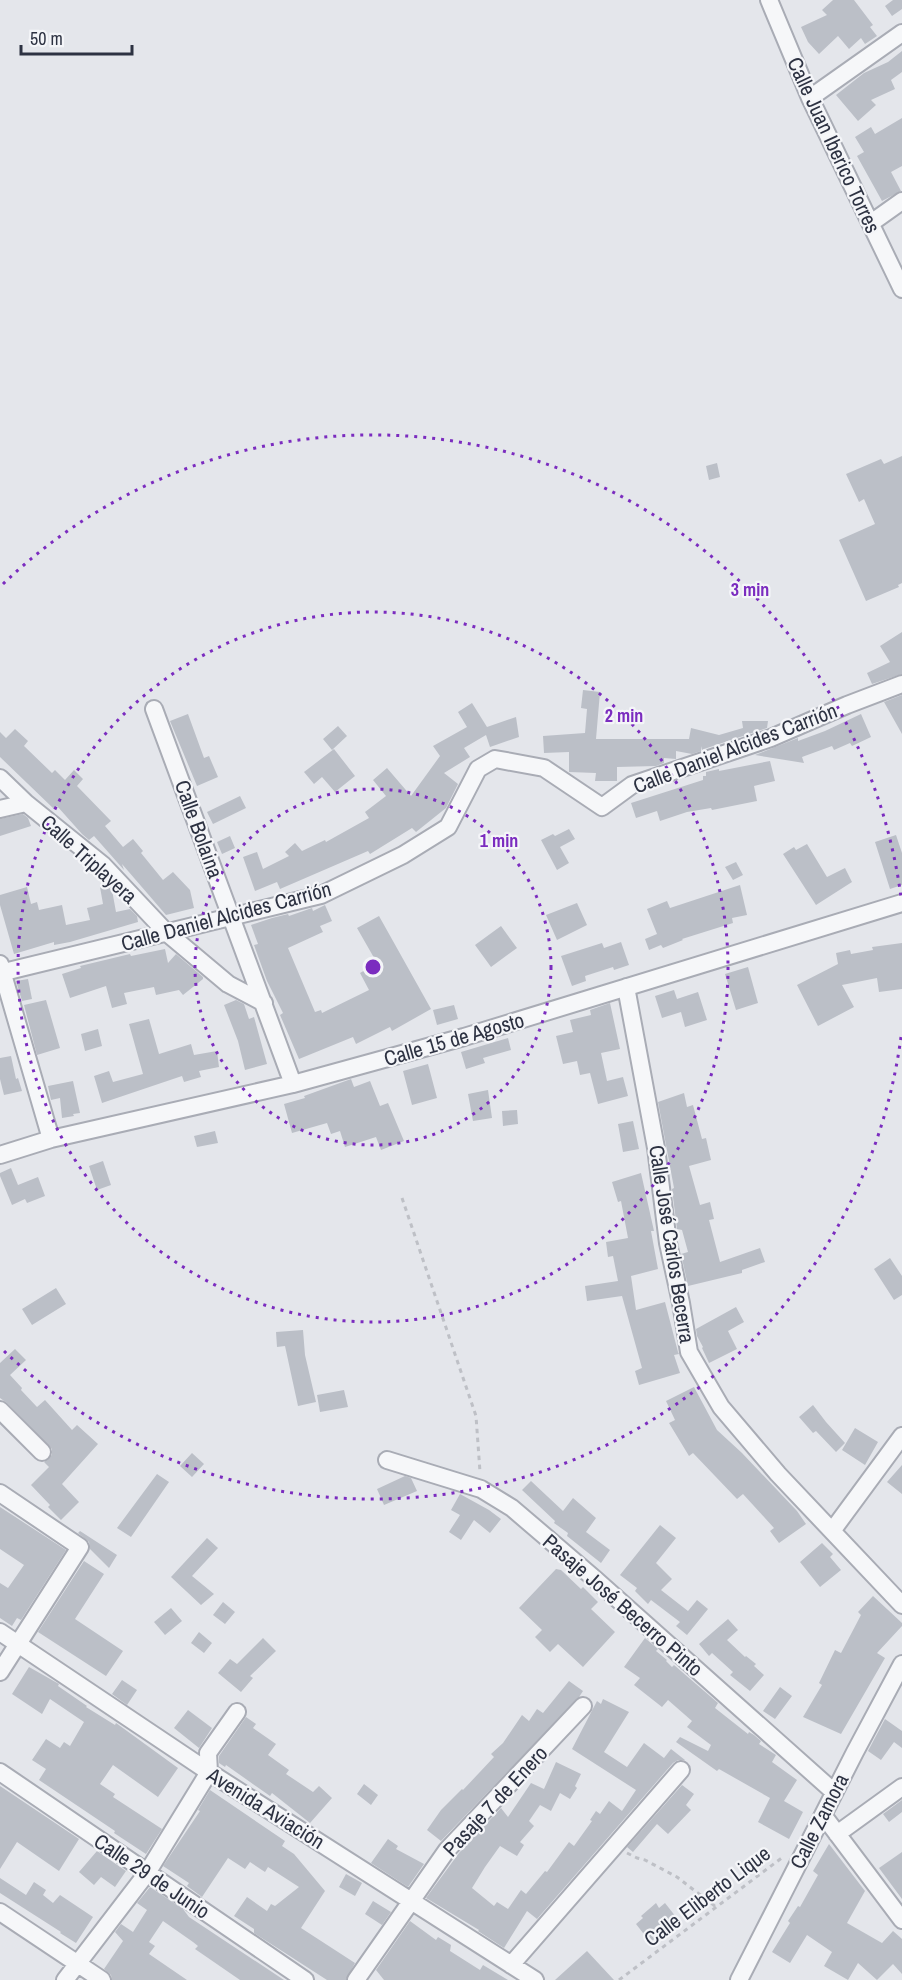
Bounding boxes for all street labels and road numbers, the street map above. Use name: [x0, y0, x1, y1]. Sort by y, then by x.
street label: Calle Juan Iberico Torres: [780, 52, 888, 238]
street label: Calle Daniel Alcides Carrión: [629, 696, 841, 800]
street label: Calle Bolaina: [168, 776, 230, 882]
street label: Calle Triplayera: [34, 808, 144, 910]
street label: Calle Daniel Alcides Carrión: [118, 874, 334, 958]
street label: Calle 15 de Agosto: [381, 1005, 527, 1073]
street label: Calle José Carlos Becerra: [642, 1143, 702, 1345]
street label: Pasaje José Becerro Pinto: [537, 1527, 709, 1683]
street label: Pasaje 7 de Enero: [436, 1739, 554, 1863]
street label: Avenida Aviación: [201, 1760, 330, 1856]
street label: Calle Zamora: [783, 1768, 856, 1874]
street label: Calle 29 de Junio: [88, 1827, 216, 1925]
street label: Calle Eliberto Lique: [638, 1839, 776, 1953]

